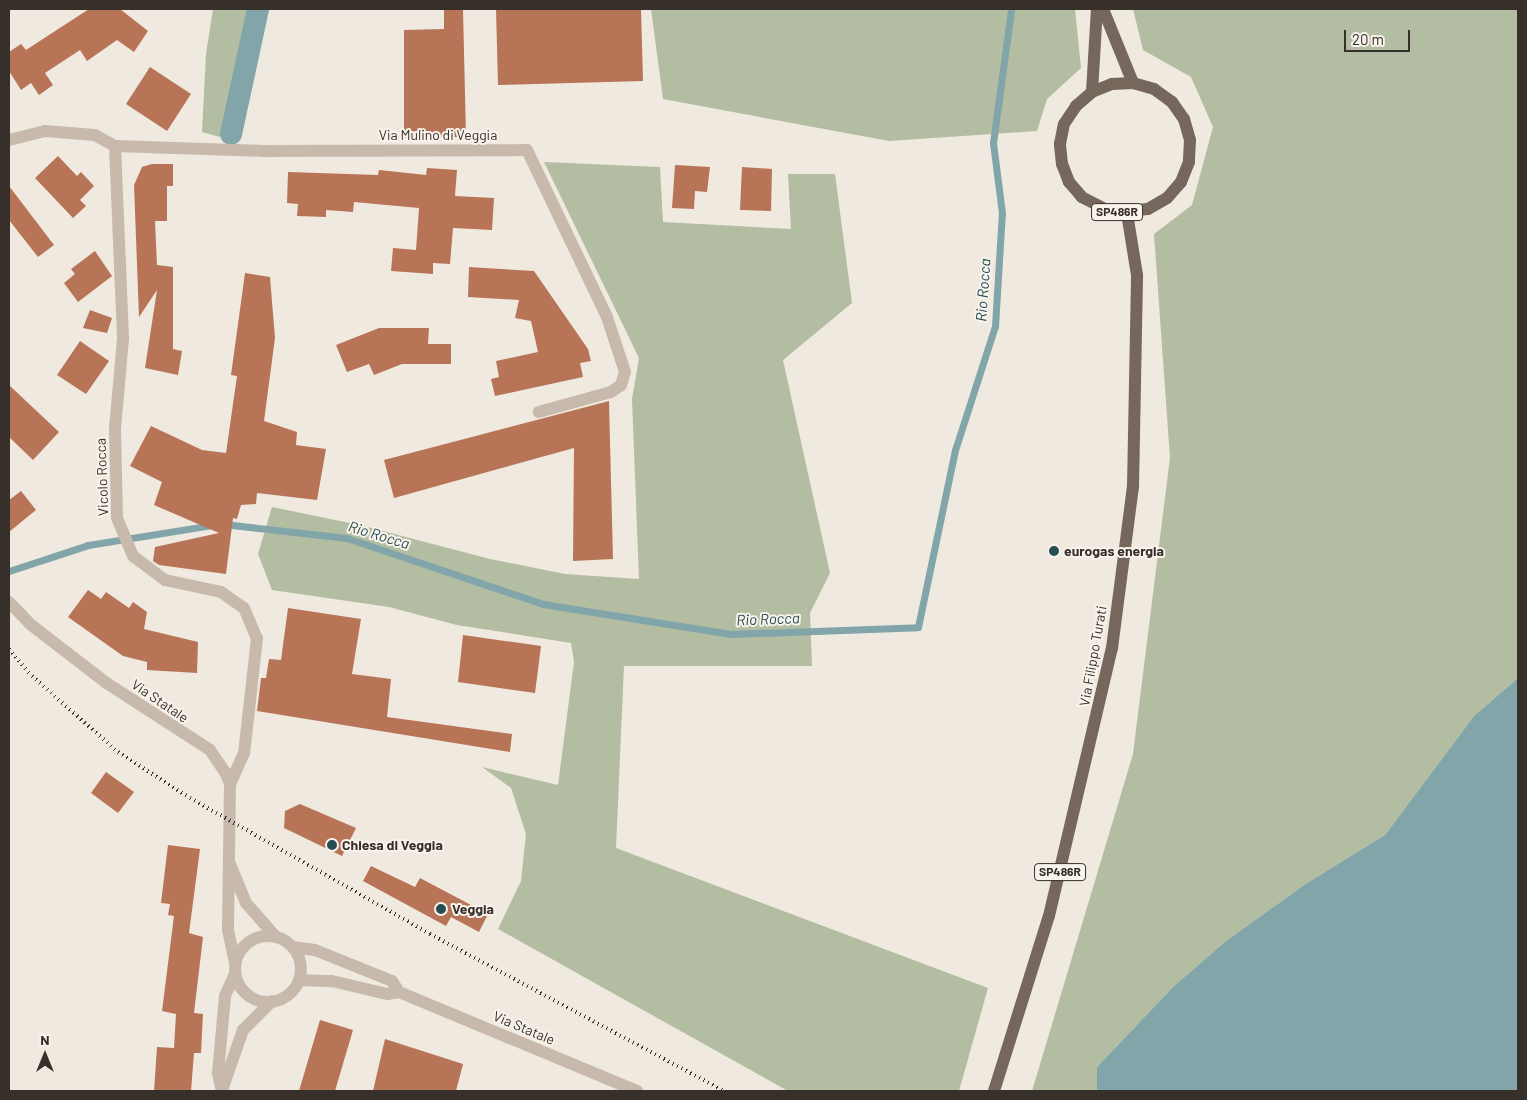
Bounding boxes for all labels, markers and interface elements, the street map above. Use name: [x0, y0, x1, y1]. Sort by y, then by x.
scale bar: [1347, 20, 1413, 52]
text: 20 m: [1352, 30, 1384, 48]
street label: Via Mulino di Veggia: [379, 127, 497, 143]
road number: SP486R: [1091, 202, 1143, 222]
water label: Rio Rocca: [972, 258, 994, 322]
street label: Vicolo Rocca: [92, 438, 112, 516]
water label: Rio Rocca: [346, 517, 412, 553]
place label: eurogas energia: [1064, 543, 1164, 559]
marker: eurogas energia: [1048, 545, 1060, 557]
street label: Via Filippo Turati: [1076, 605, 1110, 707]
water label: Rio Rocca: [736, 609, 800, 629]
street label: Via Statale: [128, 676, 192, 726]
place label: Chiesa di Veggia: [342, 837, 443, 853]
marker: Chiesa di Veggia: [326, 839, 338, 851]
road number: SP486R: [1034, 862, 1086, 882]
place label: Veggia: [452, 901, 494, 917]
marker: Veggia: [434, 902, 448, 916]
street label: Via Statale: [491, 1008, 557, 1048]
north arrow: [20, 1030, 70, 1080]
text: N: [40, 1031, 50, 1048]

